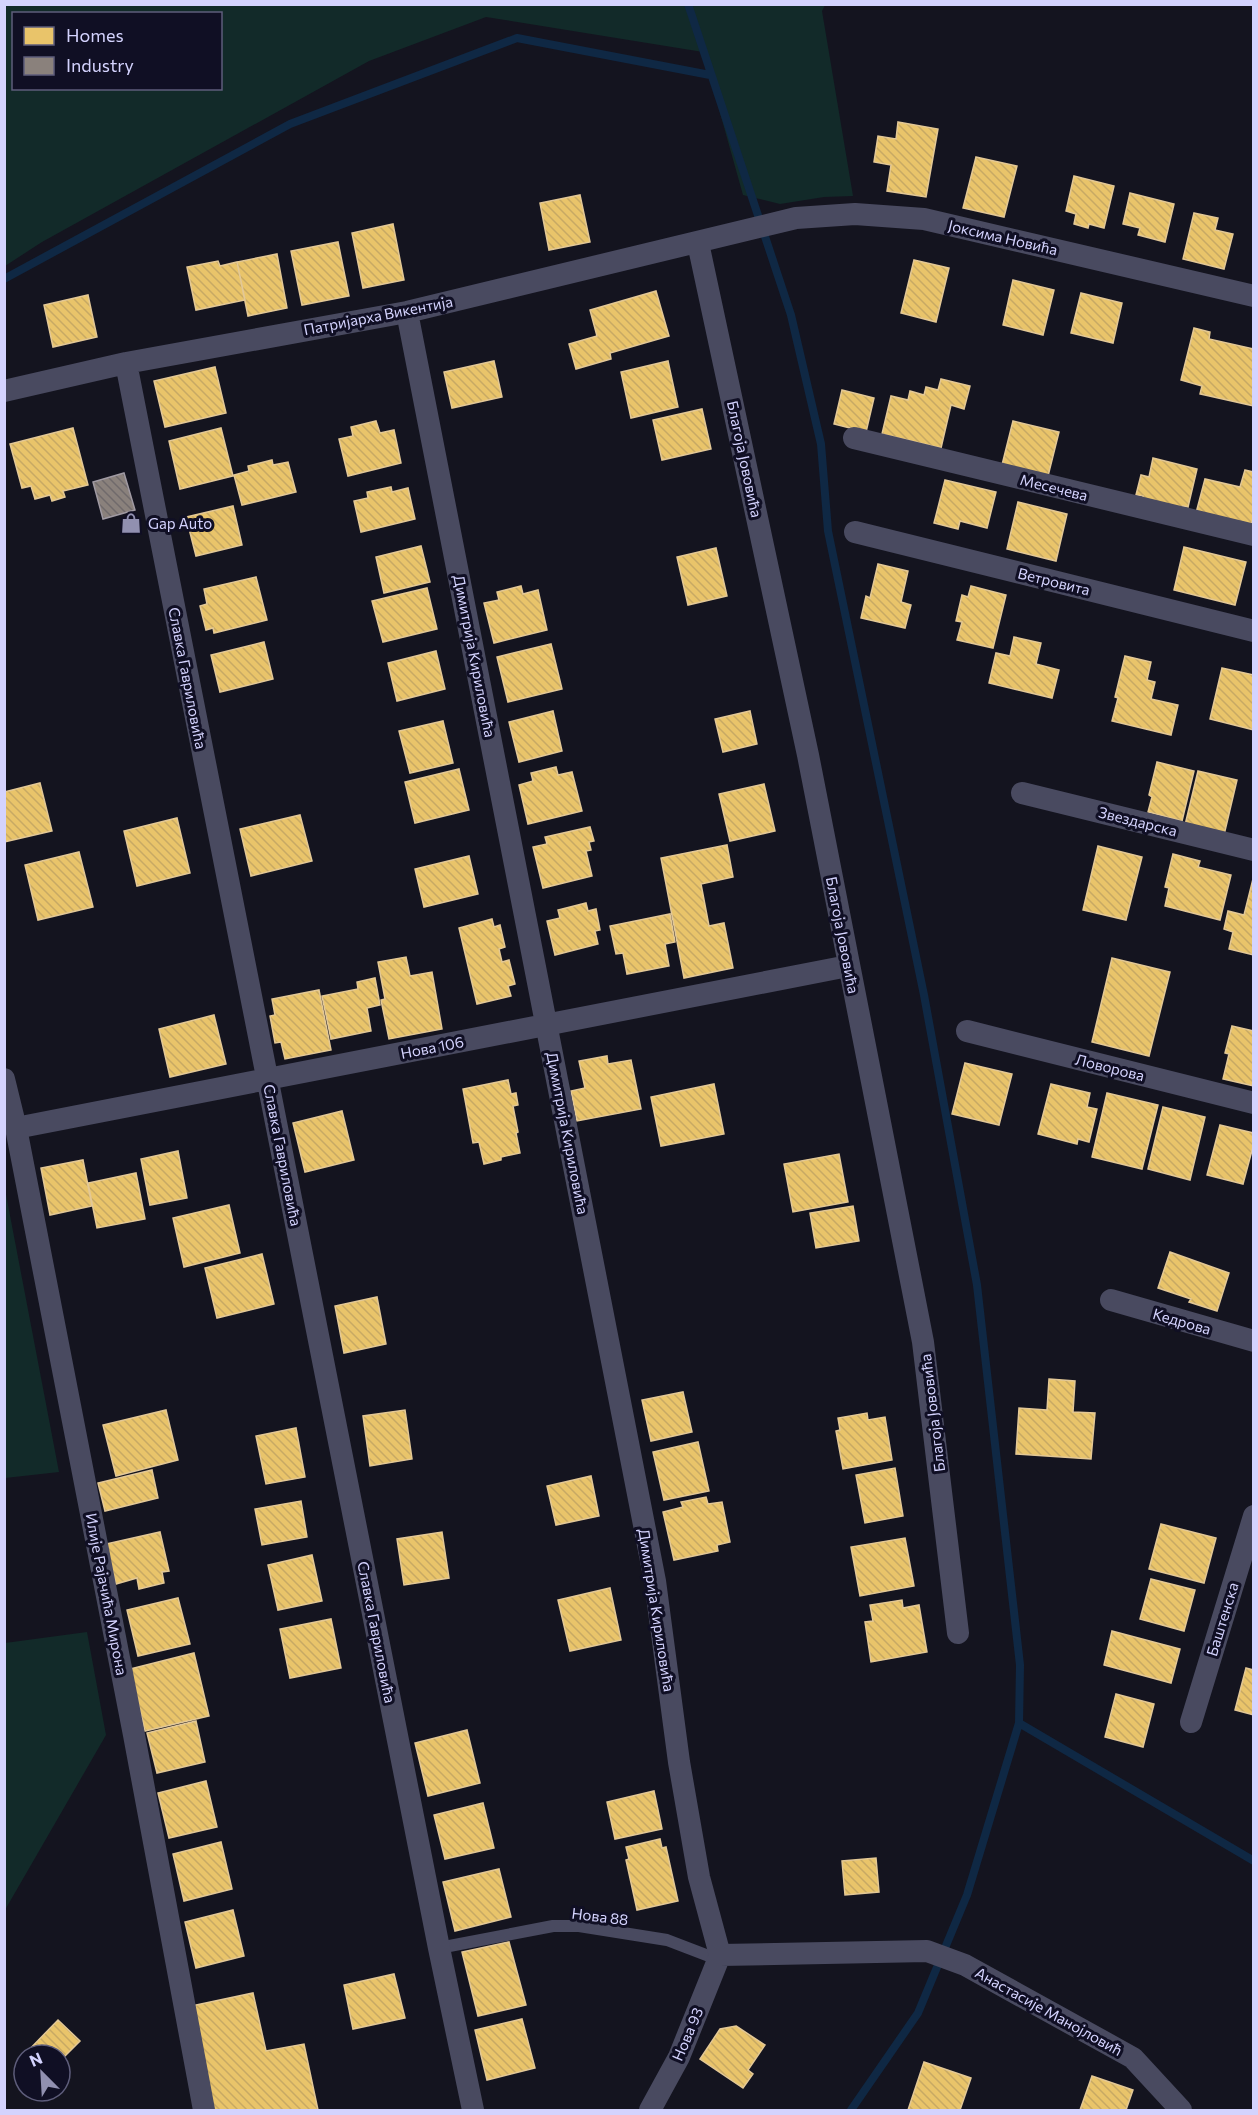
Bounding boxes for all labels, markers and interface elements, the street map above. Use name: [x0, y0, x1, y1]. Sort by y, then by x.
legend: [12, 12, 222, 90]
text: Homes: [66, 24, 124, 46]
text: Industry: [66, 54, 134, 76]
street label: Јоксима Новића: [947, 216, 1059, 258]
street label: Патријарха Викентија: [302, 292, 454, 338]
street label: Благоја Јововића: [724, 399, 766, 519]
street label: Месечева: [1018, 470, 1090, 504]
shop icon: Gap Auto: [119, 511, 143, 535]
place label: Gap Auto: [148, 514, 212, 532]
street label: Ветровита: [1016, 563, 1092, 599]
street label: Димитрија Кириловића: [450, 573, 500, 739]
street label: Славка Гавриловића: [165, 606, 211, 750]
street label: Звездарска: [1097, 803, 1179, 839]
street label: Благоја Јововића: [823, 875, 863, 995]
street label: Нова 106: [399, 1032, 465, 1062]
street label: Димитрија Кириловића: [543, 1050, 593, 1216]
street label: Ловорова: [1074, 1050, 1146, 1084]
street label: Славка Гавриловића: [260, 1083, 306, 1227]
street label: Кедрова: [1151, 1304, 1213, 1338]
street label: Благоја Јововића: [916, 1353, 948, 1473]
street label: Илије Рајачића Мирона: [82, 1511, 132, 1677]
street label: Димитрија Кириловића: [635, 1527, 679, 1693]
street label: Славка Гавриловића: [354, 1560, 400, 1704]
street label: Баштенска: [1202, 1580, 1242, 1658]
street label: Нова 88: [571, 1904, 629, 1928]
street label: Анастасије Манојловић: [972, 1963, 1126, 2059]
street label: Нова 93: [668, 2005, 706, 2063]
north arrow: [12, 2043, 72, 2103]
text: N: [26, 2048, 45, 2070]

